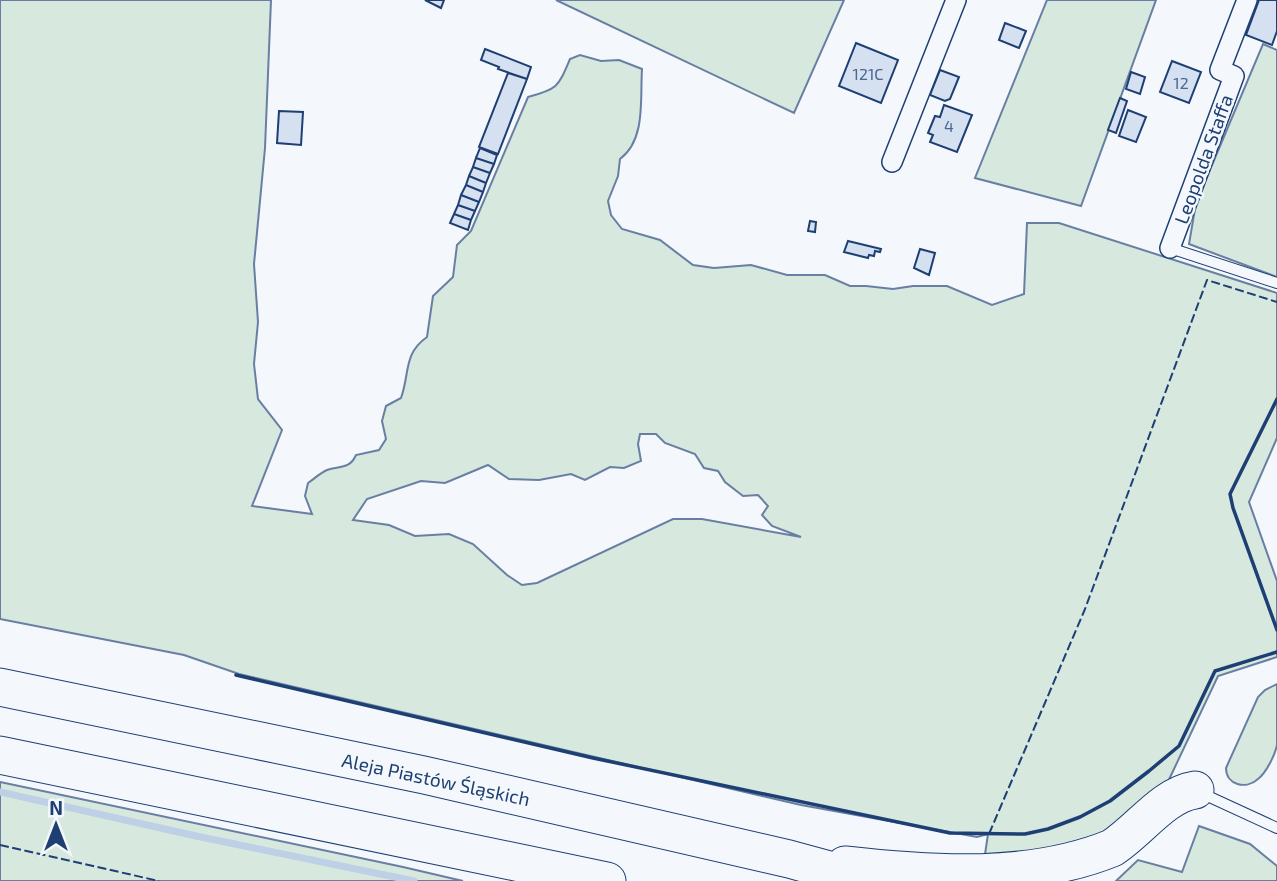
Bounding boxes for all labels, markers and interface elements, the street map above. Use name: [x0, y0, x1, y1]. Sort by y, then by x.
house number: 121C: [853, 64, 883, 83]
house number: 12: [1173, 73, 1189, 92]
street label: Leopolda Staffa: [1169, 91, 1237, 227]
house number: 4: [944, 116, 954, 135]
street label: Aleja Piastów Śląskich: [340, 748, 532, 810]
north arrow: [21, 790, 91, 860]
text: N: [49, 796, 63, 819]

